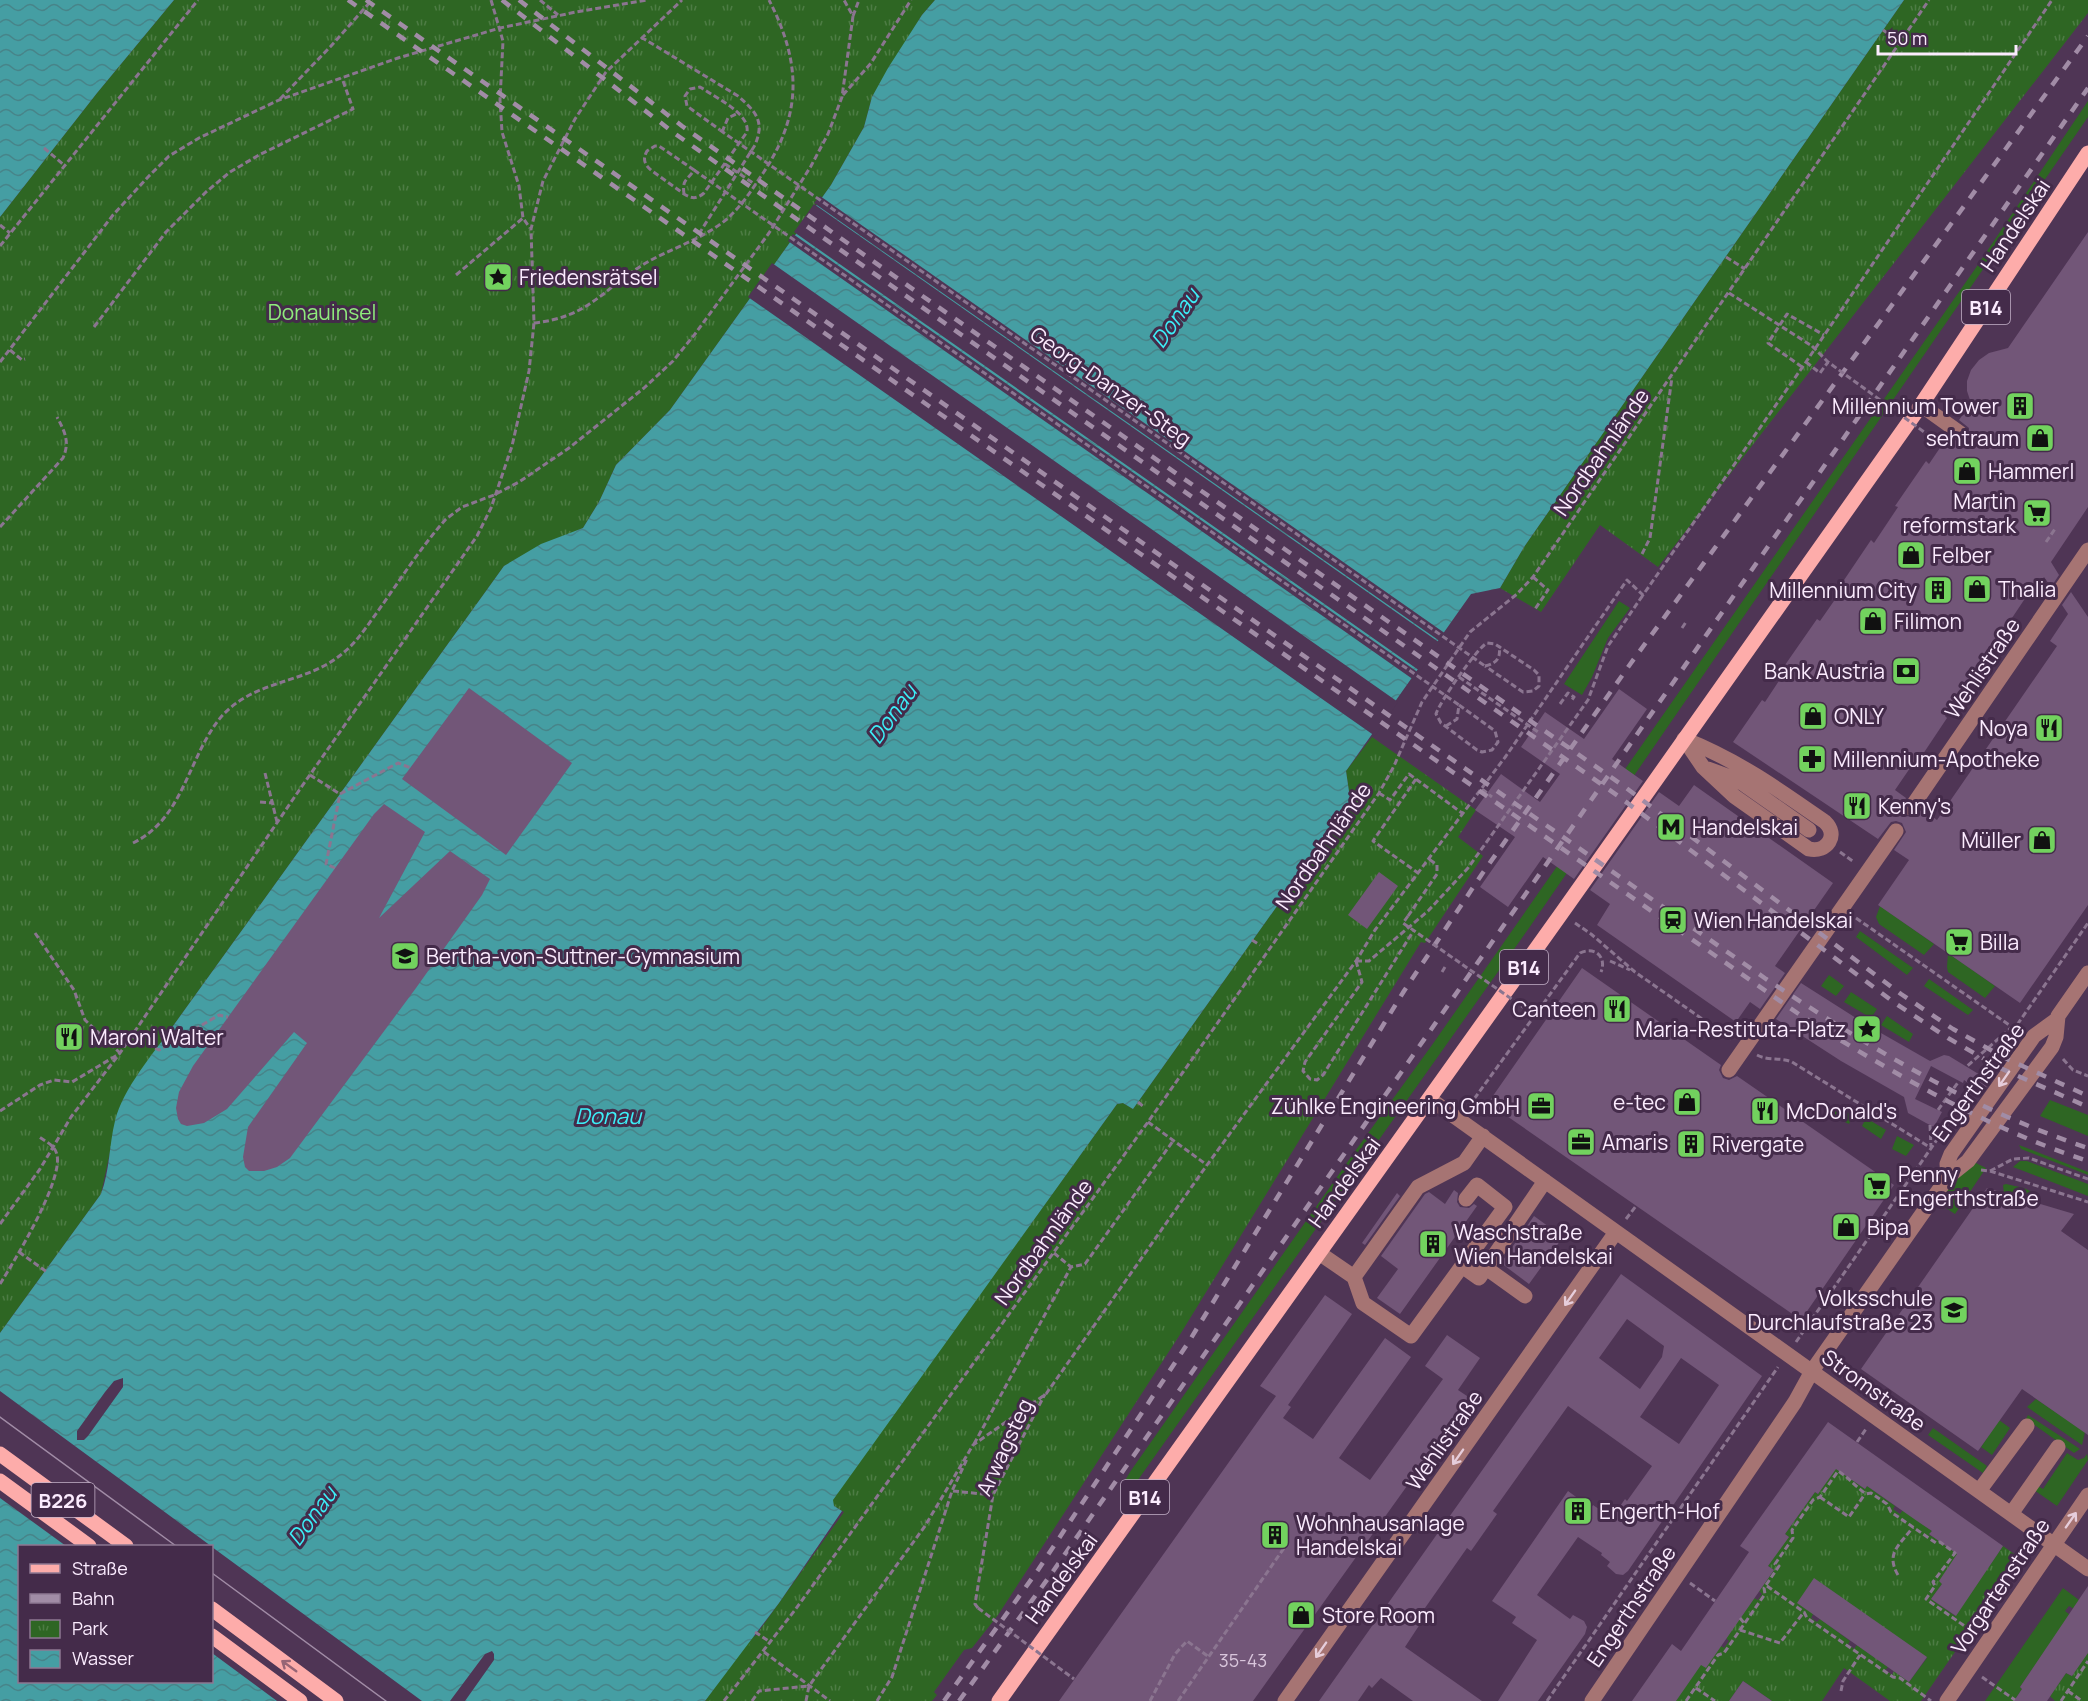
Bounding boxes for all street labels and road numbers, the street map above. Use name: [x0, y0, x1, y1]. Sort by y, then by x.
street label: Handelskai: [1974, 173, 2056, 277]
road number: B14: [1962, 290, 2010, 324]
street label: Georg-Danzer-Steg: [1025, 320, 1197, 452]
street label: Nordbahnlände: [1547, 383, 1655, 521]
street label: Wehlistraße: [1938, 612, 2026, 724]
street label: Nordbahnlände: [1269, 777, 1377, 915]
road number: B14: [1500, 950, 1548, 984]
street label: Engerthstraße: [1925, 1017, 2031, 1147]
street label: Handelskai: [1301, 1131, 1387, 1233]
street label: Nordbahnlände: [988, 1173, 1098, 1311]
street label: Stromstraße: [1816, 1343, 1932, 1437]
street label: Wehlistraße: [1399, 1384, 1489, 1496]
street label: Arwagsteg: [969, 1394, 1039, 1500]
road number: B14: [1121, 1480, 1169, 1514]
road number: B226: [32, 1483, 94, 1517]
street label: Vorgartenstraße: [1944, 1513, 2056, 1659]
street label: Handelskai: [1018, 1527, 1104, 1629]
street label: Engerthstraße: [1580, 1540, 1682, 1672]

